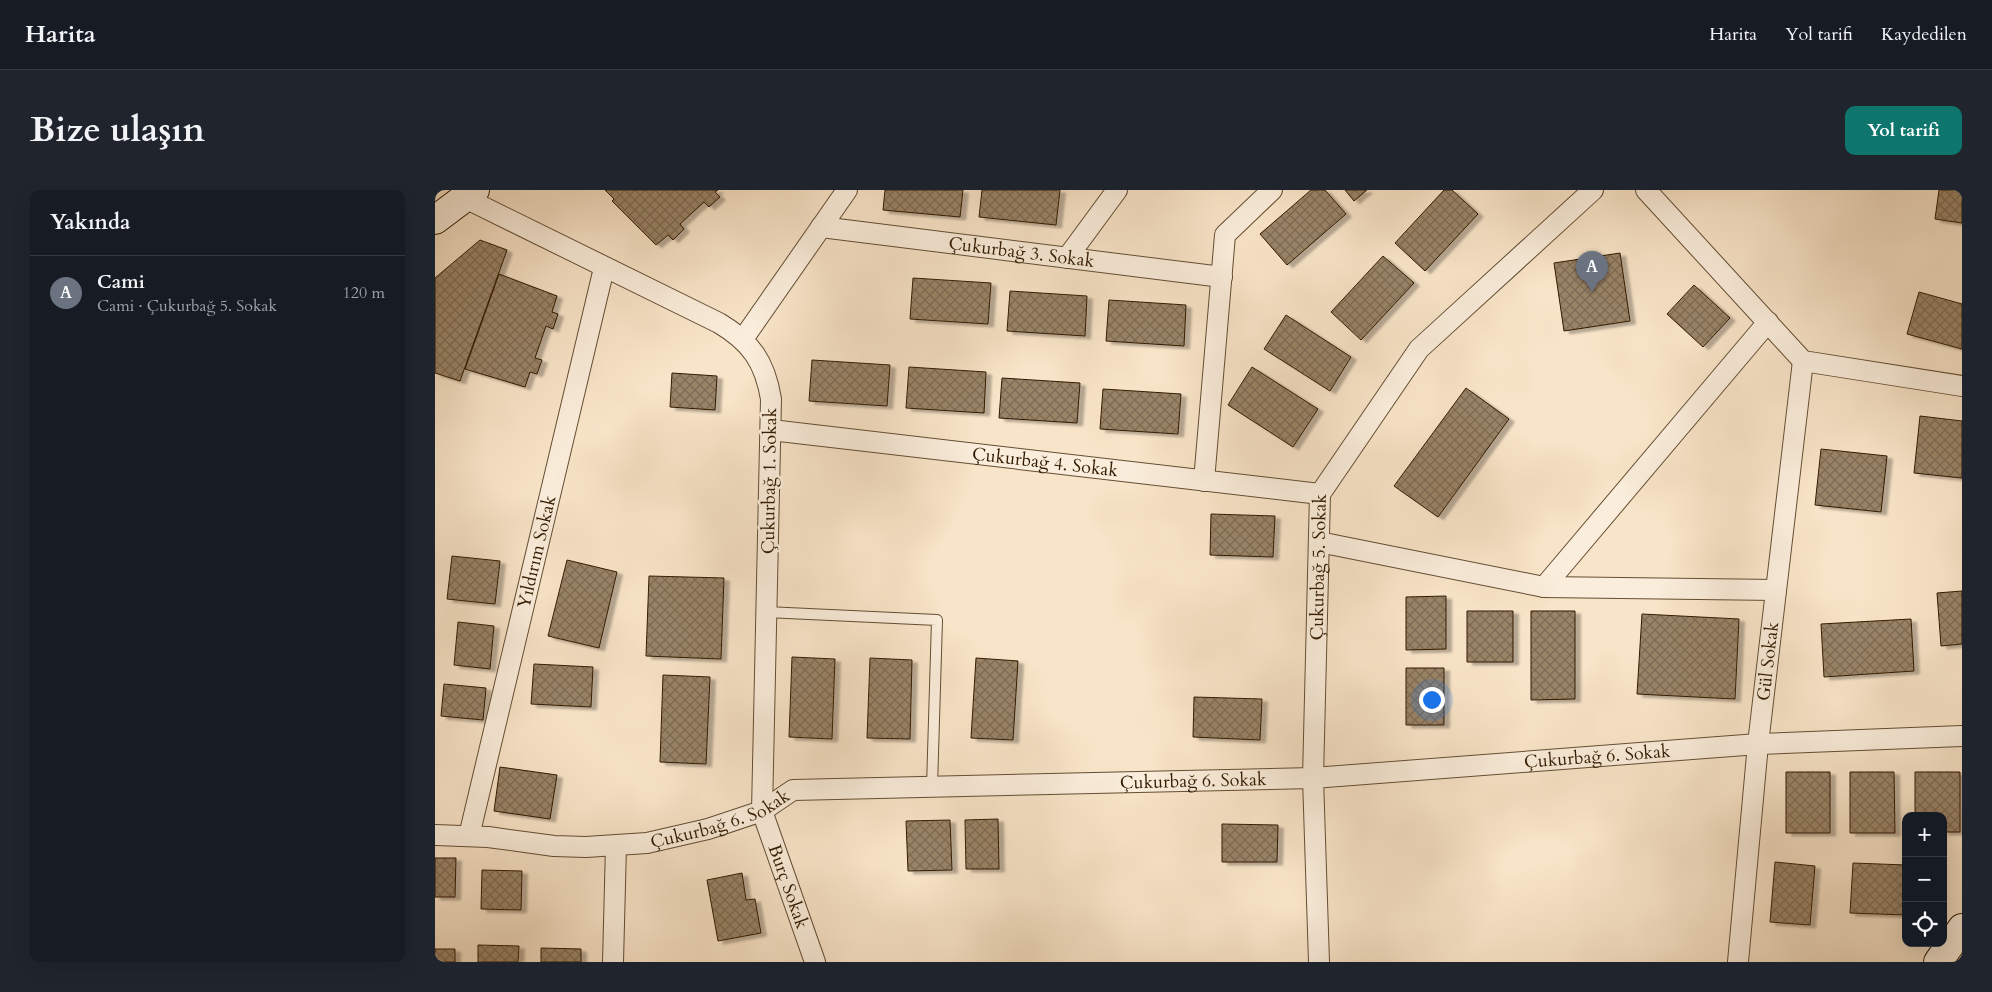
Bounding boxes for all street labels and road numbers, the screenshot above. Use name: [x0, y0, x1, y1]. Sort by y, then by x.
street label: Çukurbağ 3. Sokak: [947, 231, 1096, 274]
street label: Çukurbağ 1. Sokak: [756, 407, 783, 554]
street label: Çukurbağ 4. Sokak: [971, 442, 1120, 483]
street label: Yıldırım Sokak: [512, 493, 563, 611]
street label: Çukurbağ 5. Sokak: [1304, 493, 1333, 641]
street label: Gül Sokak: [1751, 620, 1785, 702]
street label: Çukurbağ 6. Sokak: [1523, 739, 1672, 775]
street label: Çukurbağ 6. Sokak: [1120, 767, 1267, 795]
street label: Çukurbağ 6. Sokak: [648, 783, 795, 855]
street label: Burç Sokak: [762, 841, 814, 932]

